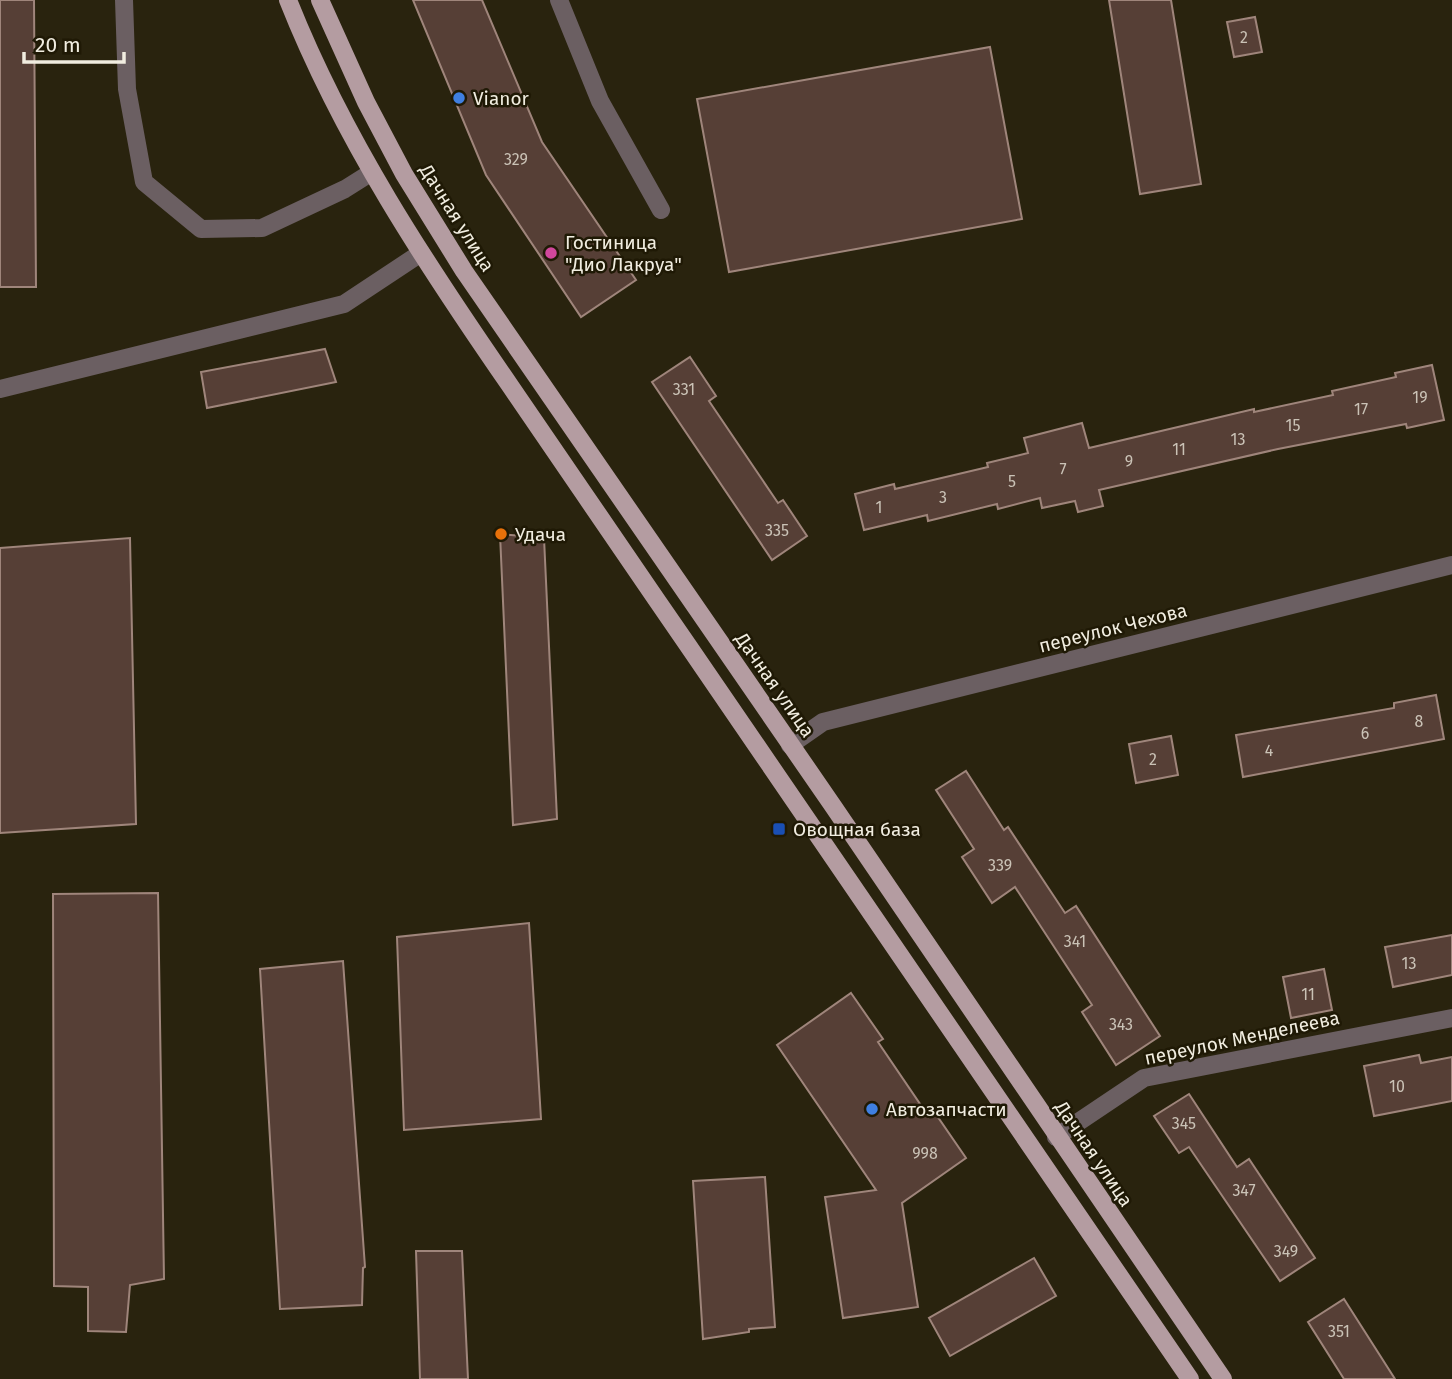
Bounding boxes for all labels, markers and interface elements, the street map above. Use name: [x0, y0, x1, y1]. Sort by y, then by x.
scale bar: [24, 21, 124, 65]
house number: 2: [1240, 28, 1248, 47]
text: 20 m: [35, 32, 81, 58]
place label: Vianor: [473, 87, 529, 110]
marker: Vianor: [451, 90, 467, 106]
house number: 329: [504, 150, 528, 169]
street label: Дачная улица: [414, 159, 499, 276]
place label: Гостиница "Дио Лакруа": [565, 231, 682, 276]
marker: Гостиница "Дио Лакруа": [543, 245, 559, 261]
house number: 331: [673, 380, 695, 399]
house number: 19: [1412, 388, 1428, 407]
house number: 17: [1354, 400, 1368, 419]
house number: 15: [1286, 416, 1300, 435]
house number: 13: [1231, 430, 1245, 449]
house number: 11: [1172, 440, 1186, 459]
house number: 9: [1125, 452, 1133, 471]
house number: 7: [1059, 460, 1067, 479]
house number: 5: [1008, 472, 1016, 491]
house number: 3: [939, 488, 947, 507]
house number: 1: [876, 498, 882, 517]
house number: 335: [765, 521, 789, 540]
place label: Удача: [515, 523, 566, 546]
marker: Удача: [493, 526, 509, 542]
street label: переулок Чехова: [1036, 598, 1190, 658]
street label: Дачная улица: [730, 627, 820, 742]
house number: 8: [1415, 712, 1424, 731]
house number: 6: [1361, 724, 1369, 743]
house number: 4: [1265, 741, 1274, 760]
house number: 2: [1149, 750, 1157, 769]
place label: Овощная база: [793, 818, 921, 841]
marker: Овощная база: [771, 821, 787, 837]
house number: 339: [988, 856, 1012, 875]
house number: 341: [1064, 932, 1086, 951]
house number: 13: [1402, 954, 1416, 973]
house number: 11: [1301, 985, 1315, 1004]
street label: переулок Менделеева: [1142, 1006, 1342, 1070]
house number: 343: [1109, 1015, 1133, 1034]
house number: 10: [1389, 1077, 1405, 1096]
street label: Дачная улица: [1050, 1096, 1138, 1211]
place label: Автозапчасти: [886, 1098, 1007, 1121]
marker: Автозапчасти: [864, 1101, 880, 1117]
house number: 345: [1172, 1114, 1196, 1133]
house number: 998: [912, 1144, 938, 1163]
house number: 347: [1232, 1181, 1256, 1200]
house number: 349: [1274, 1242, 1298, 1261]
house number: 351: [1328, 1322, 1350, 1341]

